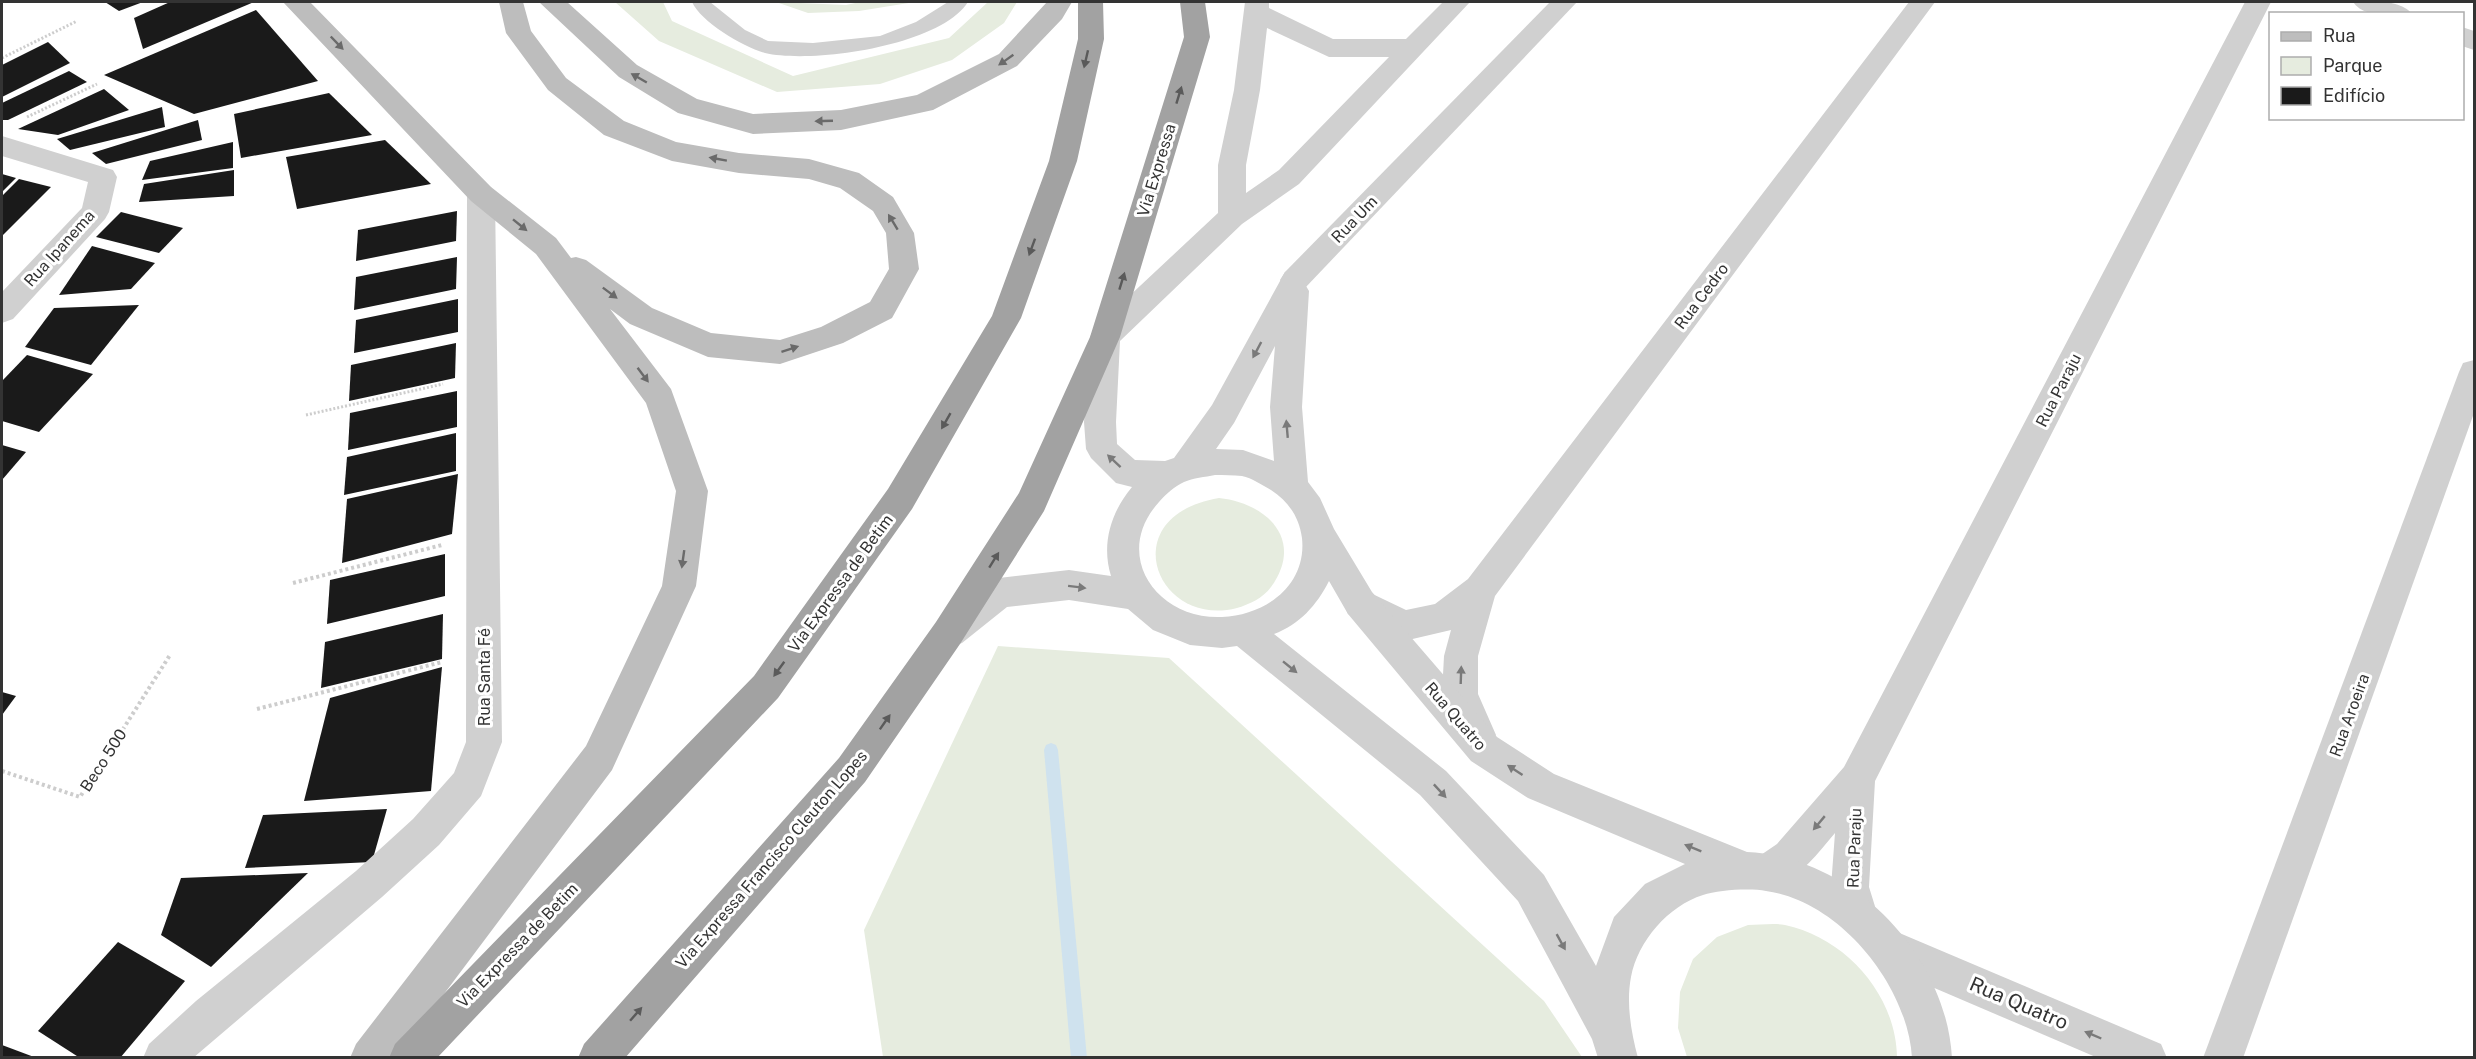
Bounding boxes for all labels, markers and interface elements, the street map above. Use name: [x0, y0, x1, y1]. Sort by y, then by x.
legend: [2269, 12, 2464, 120]
text: Rua: [2323, 25, 2355, 46]
one-way arrow: [330, 36, 344, 51]
one-way arrow: [1081, 50, 1090, 69]
one-way arrow: [998, 54, 1014, 66]
text: Parque: [2323, 55, 2383, 76]
one-way arrow: [630, 73, 647, 83]
one-way arrow: [1175, 85, 1184, 103]
text: Edifício: [2323, 85, 2385, 106]
one-way arrow: [814, 116, 833, 126]
street label: Via Expressa: [1133, 121, 1180, 219]
one-way arrow: [709, 154, 728, 163]
street label: Rua Um: [1327, 192, 1381, 247]
street label: Rua Ipanema: [20, 206, 99, 291]
one-way arrow: [888, 214, 899, 230]
one-way arrow: [512, 218, 528, 231]
one-way arrow: [1027, 238, 1037, 256]
street label: Rua Cedro: [1670, 260, 1732, 333]
one-way arrow: [1118, 272, 1127, 290]
one-way arrow: [602, 287, 617, 299]
one-way arrow: [1252, 342, 1262, 359]
one-way arrow: [781, 344, 799, 353]
street label: Rua Paraju: [2032, 350, 2085, 430]
one-way arrow: [637, 367, 649, 383]
one-way arrow: [941, 413, 952, 429]
one-way arrow: [1283, 419, 1292, 438]
one-way arrow: [1107, 454, 1122, 468]
street label: Via Expressa de Betim: [784, 511, 897, 656]
one-way arrow: [678, 549, 687, 568]
one-way arrow: [989, 552, 1000, 568]
one-way arrow: [1067, 582, 1086, 591]
street label: Rua Santa Fé: [475, 628, 494, 726]
one-way arrow: [1282, 661, 1297, 673]
one-way arrow: [773, 662, 785, 677]
one-way arrow: [1456, 665, 1465, 684]
street label: Rua Aroeira: [2326, 671, 2373, 759]
street label: Rua Quatro: [1421, 678, 1490, 754]
one-way arrow: [879, 714, 891, 729]
street label: Beco 500: [76, 725, 131, 795]
street label: Via Expressa Francisco Cleuton Lopes: [672, 747, 871, 972]
one-way arrow: [1507, 765, 1523, 776]
one-way arrow: [1433, 784, 1447, 798]
street label: Rua Paraju: [1844, 808, 1865, 888]
one-way arrow: [1813, 815, 1826, 830]
one-way arrow: [1684, 843, 1702, 853]
street label: Via Expressa de Betim: [453, 879, 582, 1012]
one-way arrow: [1556, 934, 1566, 951]
street label: Rua Quatro: [1966, 971, 2072, 1035]
one-way arrow: [630, 1006, 643, 1022]
one-way arrow: [2084, 1030, 2102, 1040]

